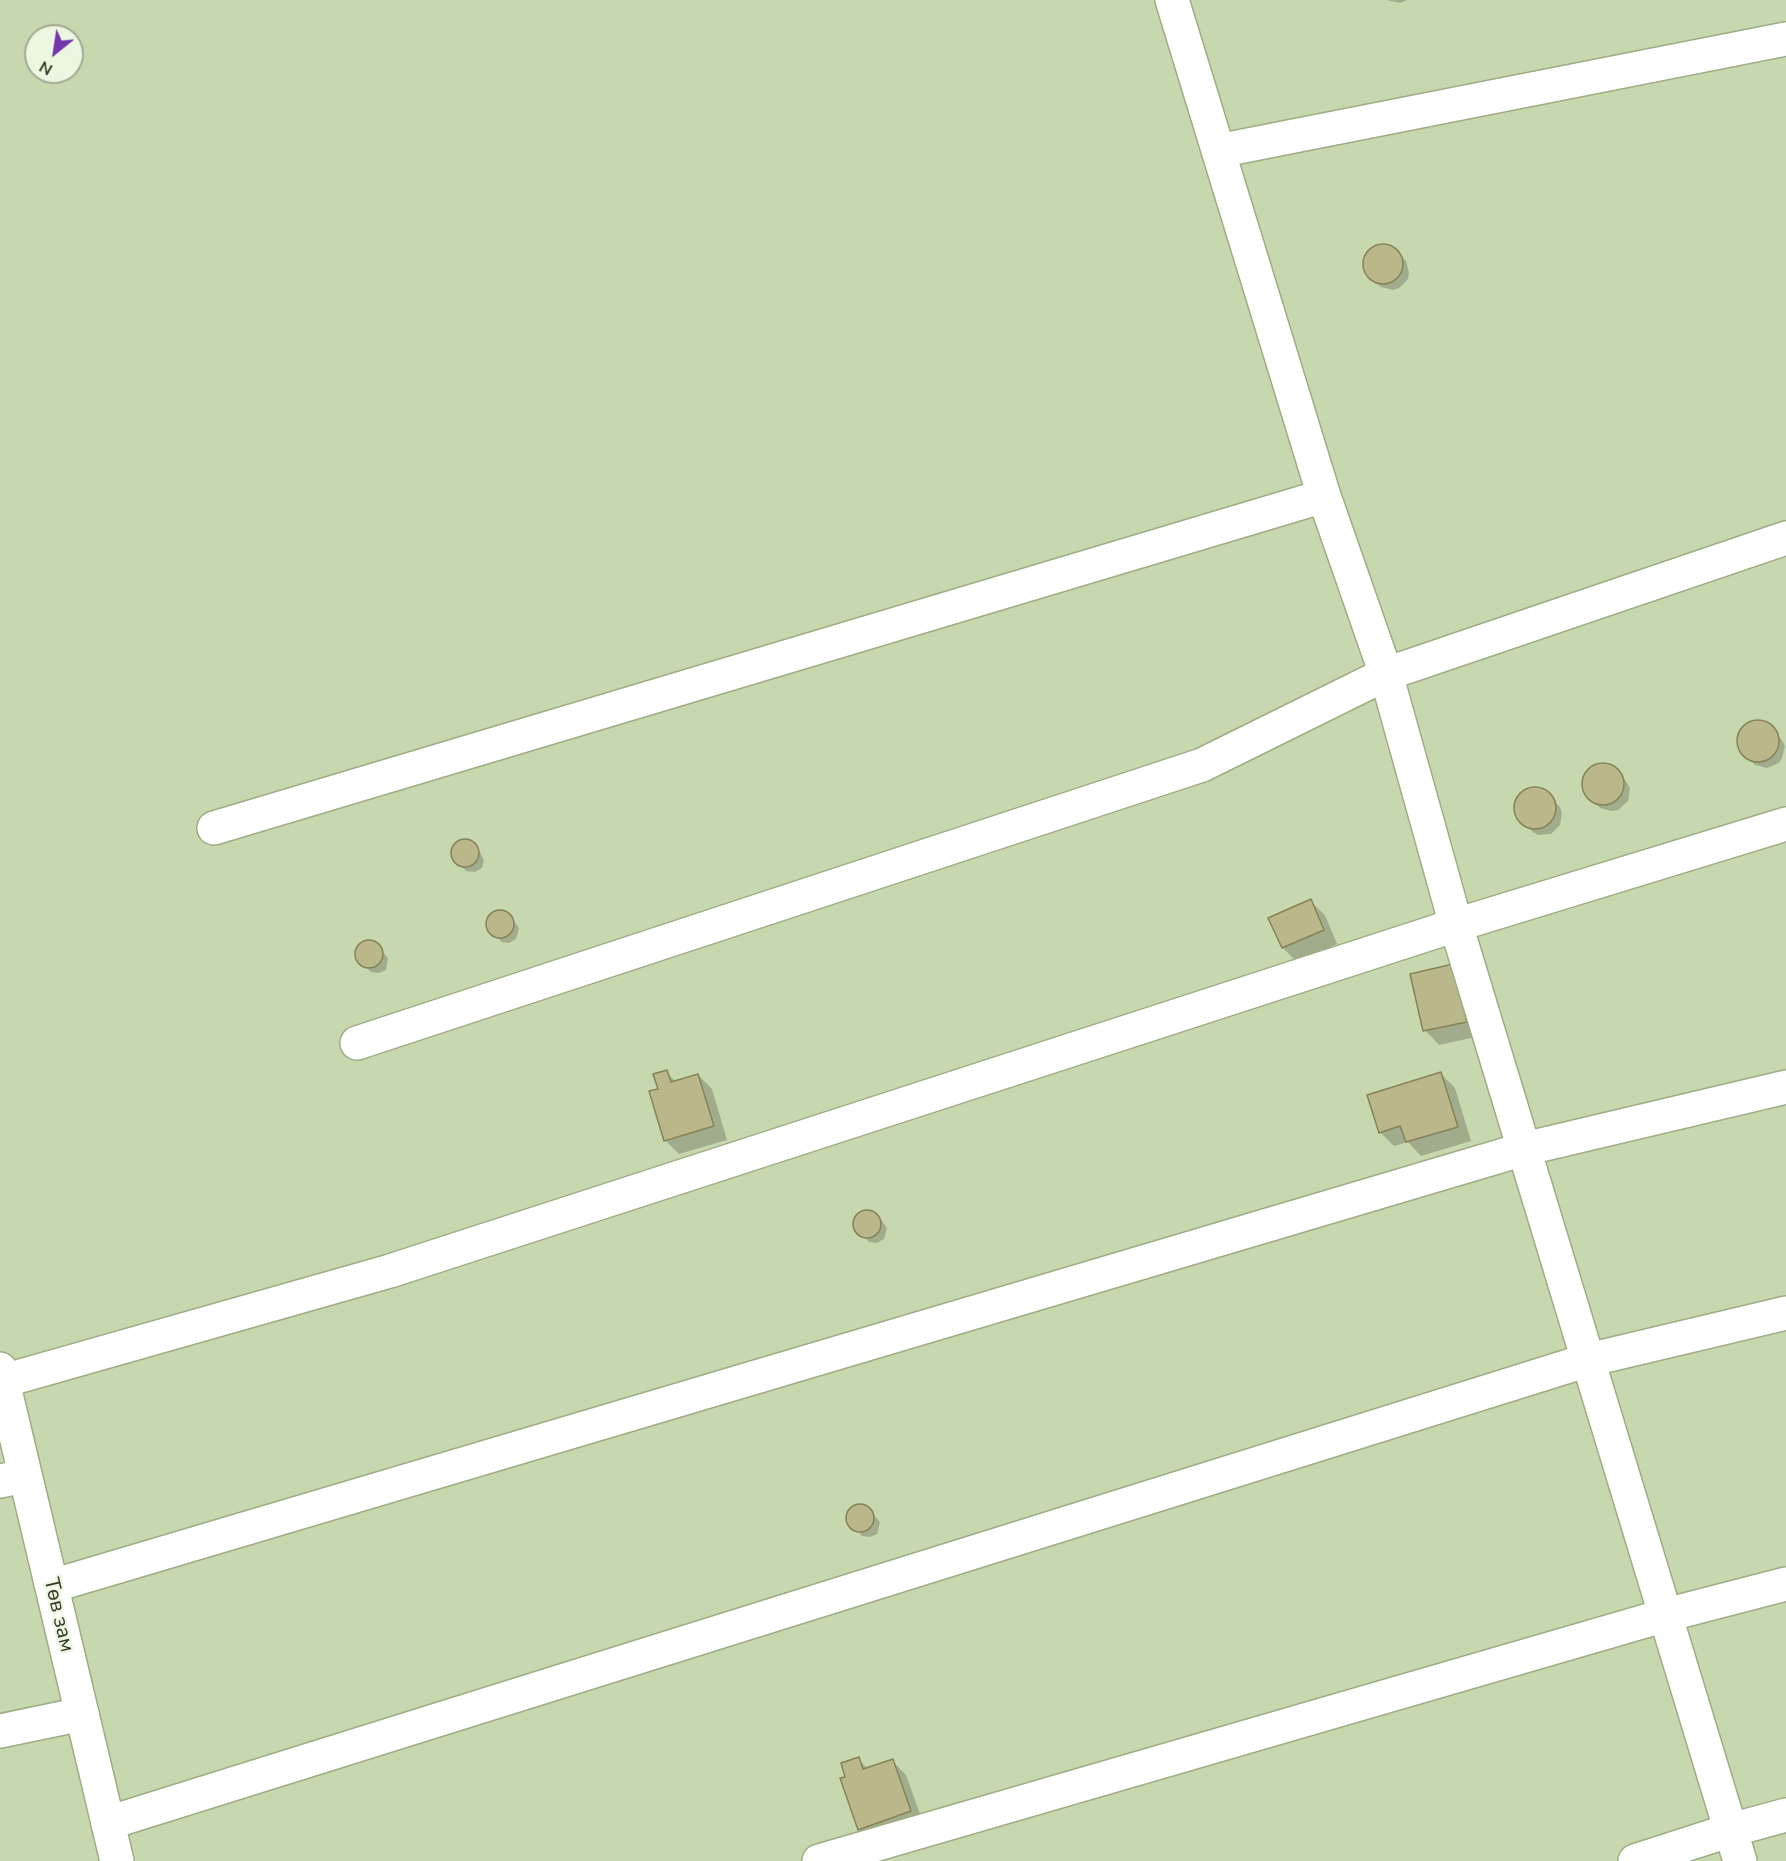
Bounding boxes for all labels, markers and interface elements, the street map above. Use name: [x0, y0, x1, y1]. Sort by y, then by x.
north arrow: [24, 24, 84, 84]
text: N: [35, 55, 57, 80]
street label: Төв зам: [37, 1575, 79, 1655]

